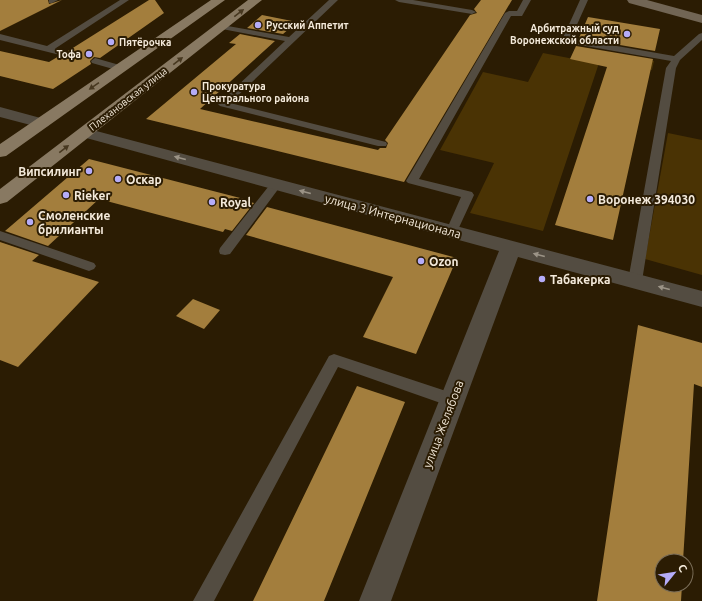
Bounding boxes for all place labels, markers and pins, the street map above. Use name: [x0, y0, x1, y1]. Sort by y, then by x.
marker: Русский Аппетит: [253, 20, 263, 30]
place label: Русский Аппетит: [266, 20, 349, 31]
place label: Арбитражный суд Воронежской области: [510, 23, 619, 46]
marker: Арбитражный суд Воронежской области: [622, 29, 632, 39]
marker: Пятёрочка: [106, 37, 116, 47]
place label: Пятёрочка: [119, 37, 171, 48]
place label: Тофа: [56, 49, 81, 60]
marker: Тофа: [84, 49, 94, 59]
place label: Прокуратура Центрального района: [202, 81, 309, 104]
marker: Прокуратура Центрального района: [189, 87, 199, 97]
place label: Випсилинг: [18, 165, 82, 178]
marker: Випсилинг: [84, 166, 94, 176]
place label: Оскар: [126, 173, 162, 186]
marker: Оскар: [113, 174, 123, 184]
place label: Rieker: [74, 189, 110, 202]
marker: Rieker: [61, 190, 71, 200]
place label: Воронеж 394030: [598, 193, 695, 206]
marker: Воронеж 394030: [585, 194, 595, 204]
place label: Royal: [220, 196, 252, 209]
marker: Royal: [207, 197, 217, 207]
place label: Смоленские брилианты: [38, 209, 110, 236]
marker: Смоленские брилианты: [25, 217, 35, 227]
place label: Ozon: [429, 255, 458, 268]
marker: Ozon: [416, 256, 426, 266]
place label: Табакерка: [550, 273, 611, 286]
marker: Табакерка: [537, 274, 547, 284]

